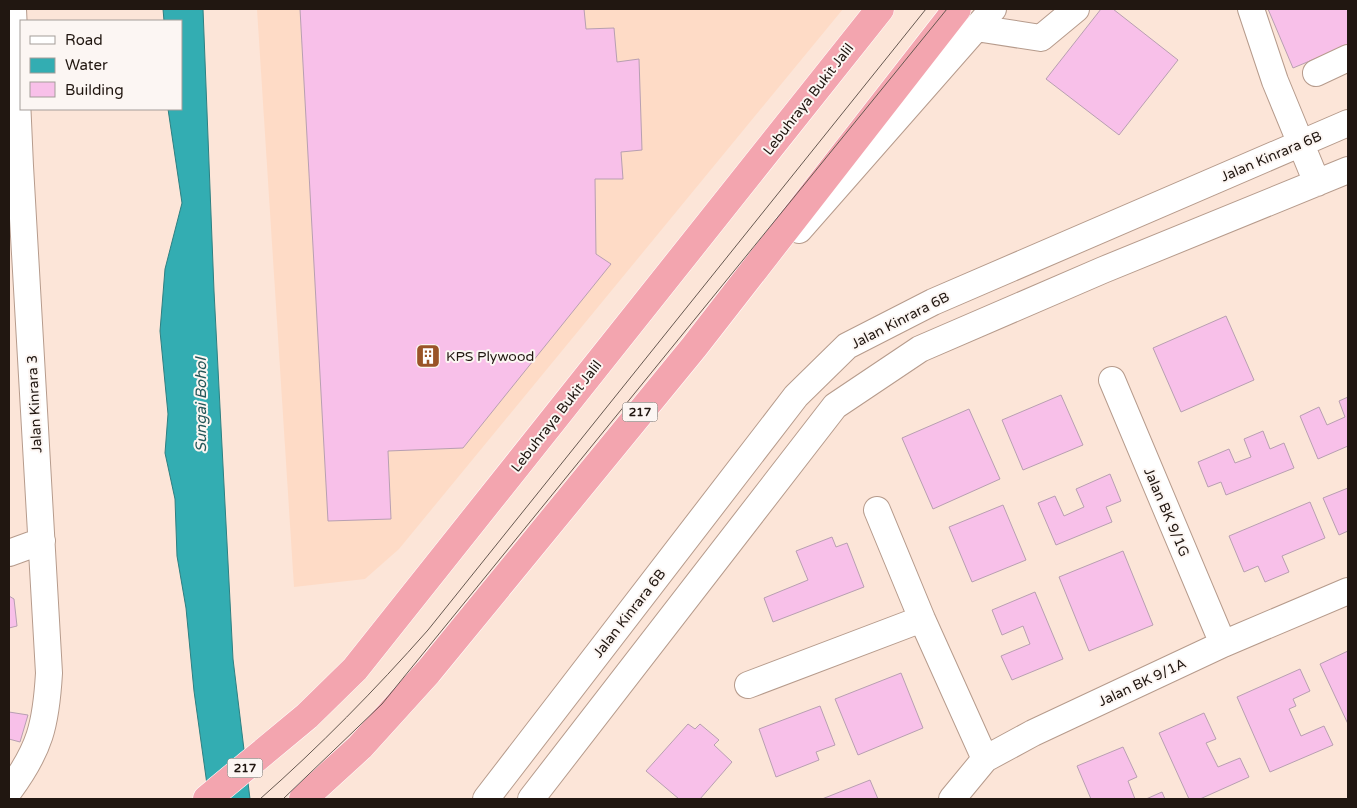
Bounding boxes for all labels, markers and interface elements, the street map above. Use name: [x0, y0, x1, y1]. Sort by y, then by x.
legend: [20, 20, 182, 110]
text: Road: [65, 31, 103, 49]
street label: Lebuhraya Bukit Jalil: [760, 40, 857, 159]
text: Water: [65, 56, 108, 74]
text: Building: [65, 81, 124, 99]
street label: Jalan Kinrara 6B: [1218, 128, 1324, 185]
street label: Jalan Kinrara 6B: [848, 288, 952, 353]
building icon: KPS Plywood: [415, 343, 441, 369]
place label: KPS Plywood: [446, 348, 534, 365]
street label: Jalan Kinrara 3: [23, 354, 46, 453]
water label: Sungai Bohol: [192, 356, 210, 452]
street label: Lebuhraya Bukit Jalil: [508, 357, 605, 476]
road number: 217: [622, 402, 658, 422]
street label: Jalan BK 9/1G: [1140, 465, 1193, 559]
street label: Jalan Kinrara 6B: [589, 566, 669, 661]
street label: Jalan BK 9/1A: [1096, 655, 1189, 710]
road number: 217: [228, 758, 262, 778]

